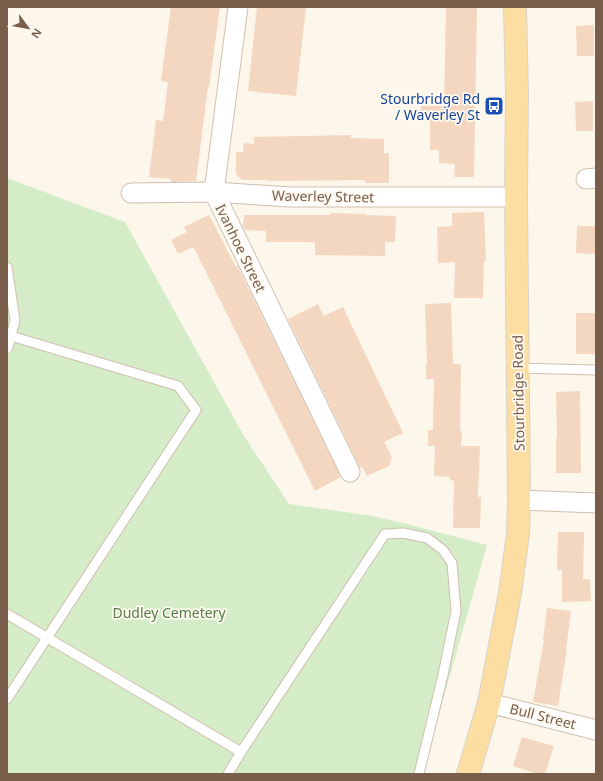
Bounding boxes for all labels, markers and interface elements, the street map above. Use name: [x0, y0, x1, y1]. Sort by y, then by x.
north arrow: [8, 8, 48, 48]
text: N: [28, 26, 46, 41]
place label: Stourbridge Rd / Waverley St: [380, 89, 480, 124]
bus stop icon: Stourbridge Rd / Waverley St: [483, 95, 505, 117]
street label: Waverley Street: [272, 186, 374, 206]
street label: Ivanhoe Street: [211, 201, 271, 295]
street label: Stourbridge Road: [507, 335, 529, 451]
park label: Dudley Cemetery: [112, 603, 226, 622]
street label: Bull Street: [508, 699, 578, 733]

